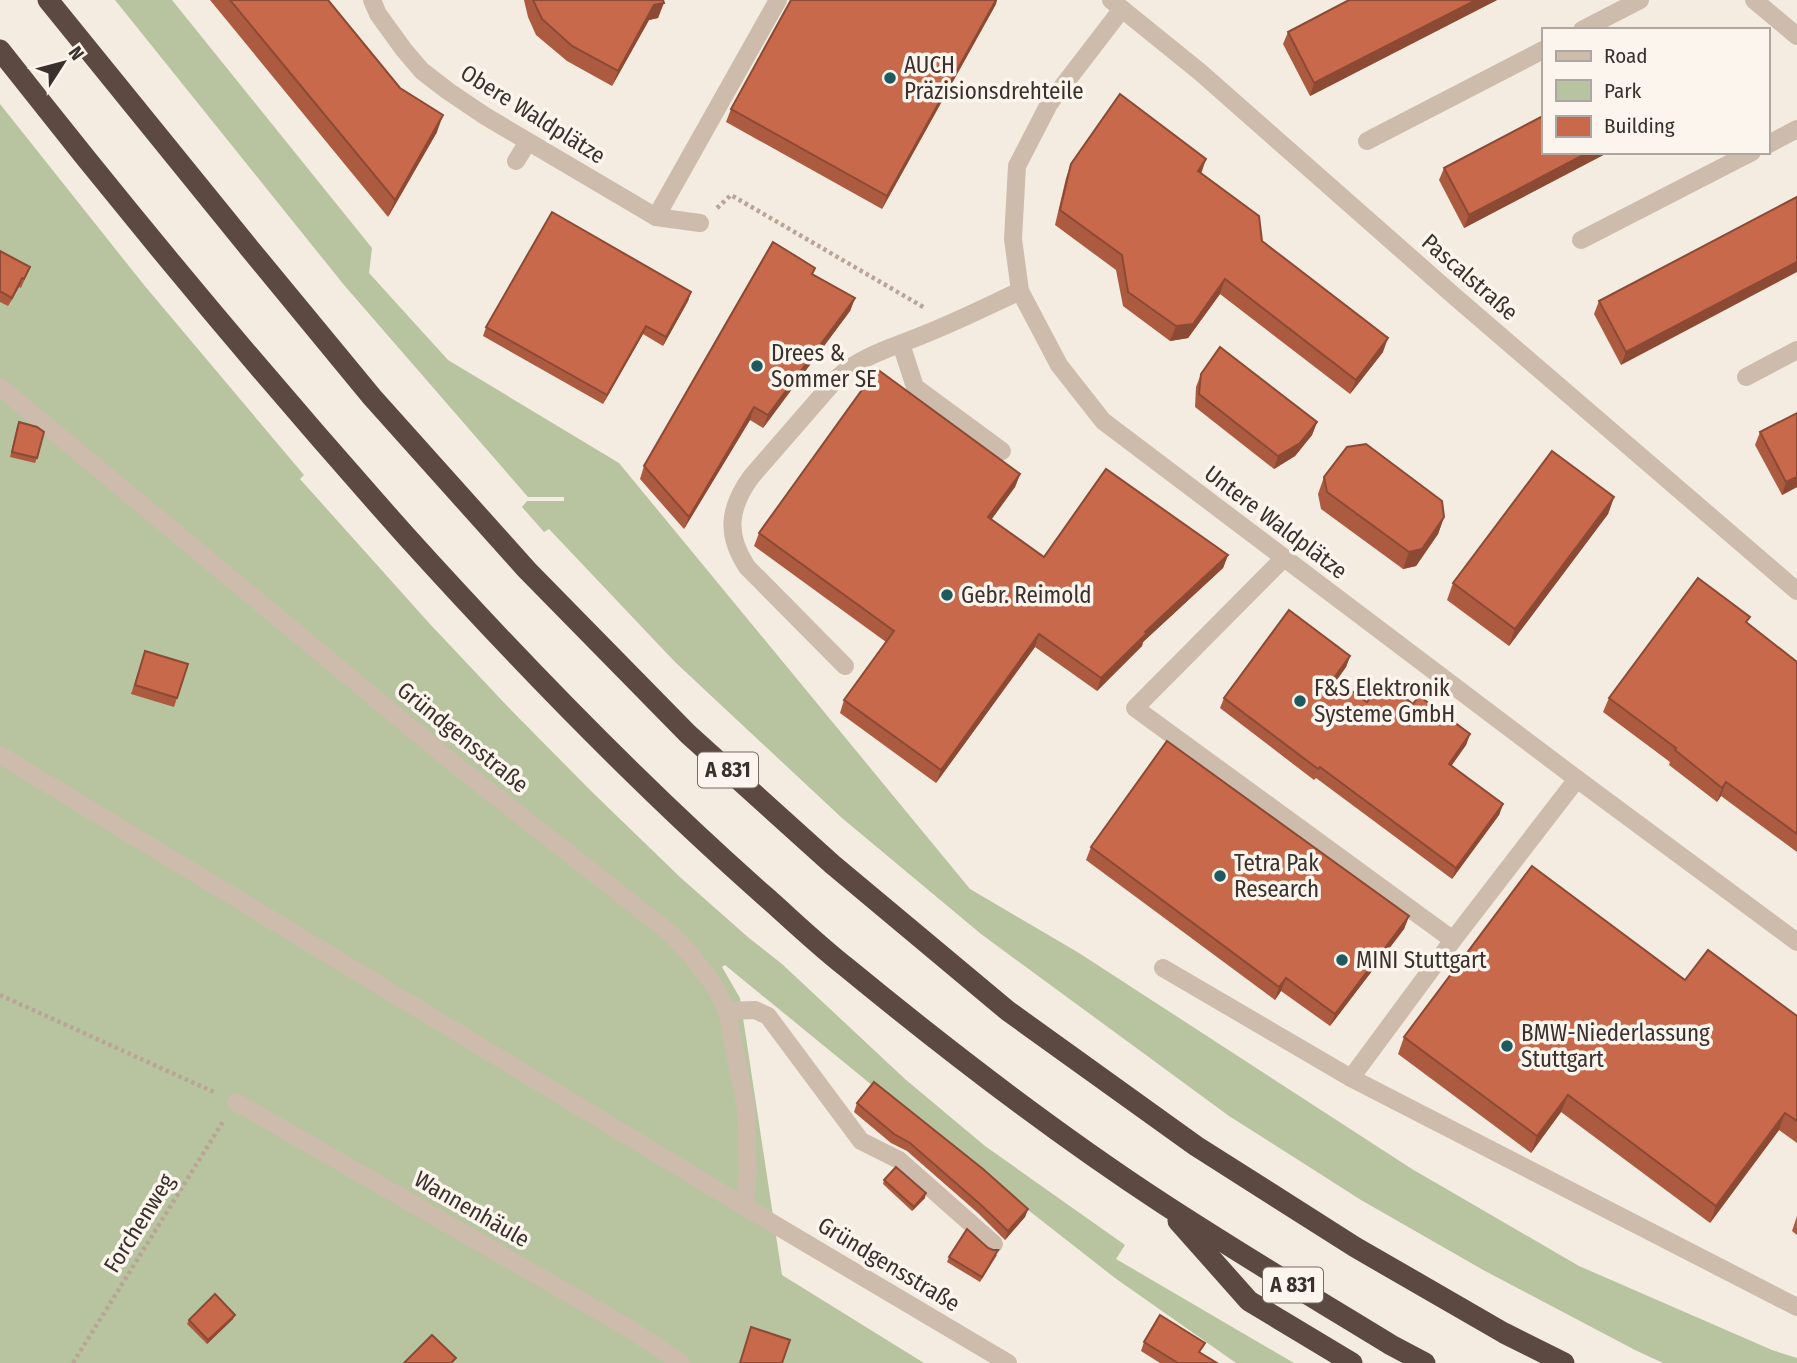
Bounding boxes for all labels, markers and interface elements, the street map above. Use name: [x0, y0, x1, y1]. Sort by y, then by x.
north arrow: [28, 28, 98, 98]
legend: [1542, 28, 1769, 154]
text: N: [64, 42, 89, 65]
text: Road: [1604, 43, 1648, 69]
place label: AUCH Präzisionsdrehteile: [904, 51, 1084, 105]
street label: Obere Waldplätze: [455, 58, 611, 170]
marker: AUCH Präzisionsdrehteile: [882, 70, 898, 86]
text: Park: [1604, 78, 1642, 104]
text: Building: [1604, 113, 1675, 139]
street label: Pascalstraße: [1416, 228, 1524, 326]
place label: Drees & Sommer SE: [771, 339, 877, 393]
marker: Drees & Sommer SE: [749, 358, 765, 374]
street label: Untere Waldplätze: [1199, 459, 1353, 585]
place label: Gebr. Reimold: [961, 581, 1092, 609]
marker: Gebr. Reimold: [939, 587, 955, 603]
place label: F&S Elektronik Systeme GmbH: [1314, 674, 1455, 728]
street label: Gründgensstraße: [392, 676, 534, 798]
marker: F&S Elektronik Systeme GmbH: [1292, 693, 1308, 709]
road number: A 831: [698, 752, 758, 788]
place label: Tetra Pak Research: [1234, 849, 1319, 903]
marker: Tetra Pak Research: [1212, 868, 1228, 884]
place label: MINI Stuttgart: [1356, 946, 1487, 974]
marker: MINI Stuttgart: [1334, 952, 1350, 968]
place label: BMW-Niederlassung Stuttgart: [1521, 1019, 1710, 1073]
marker: BMW-Niederlassung Stuttgart: [1499, 1038, 1515, 1054]
street label: Wannenhäule: [409, 1165, 535, 1253]
street label: Forchenweg: [98, 1168, 180, 1278]
street label: Gründgensstraße: [813, 1211, 965, 1317]
road number: A 831: [1263, 1268, 1323, 1302]

